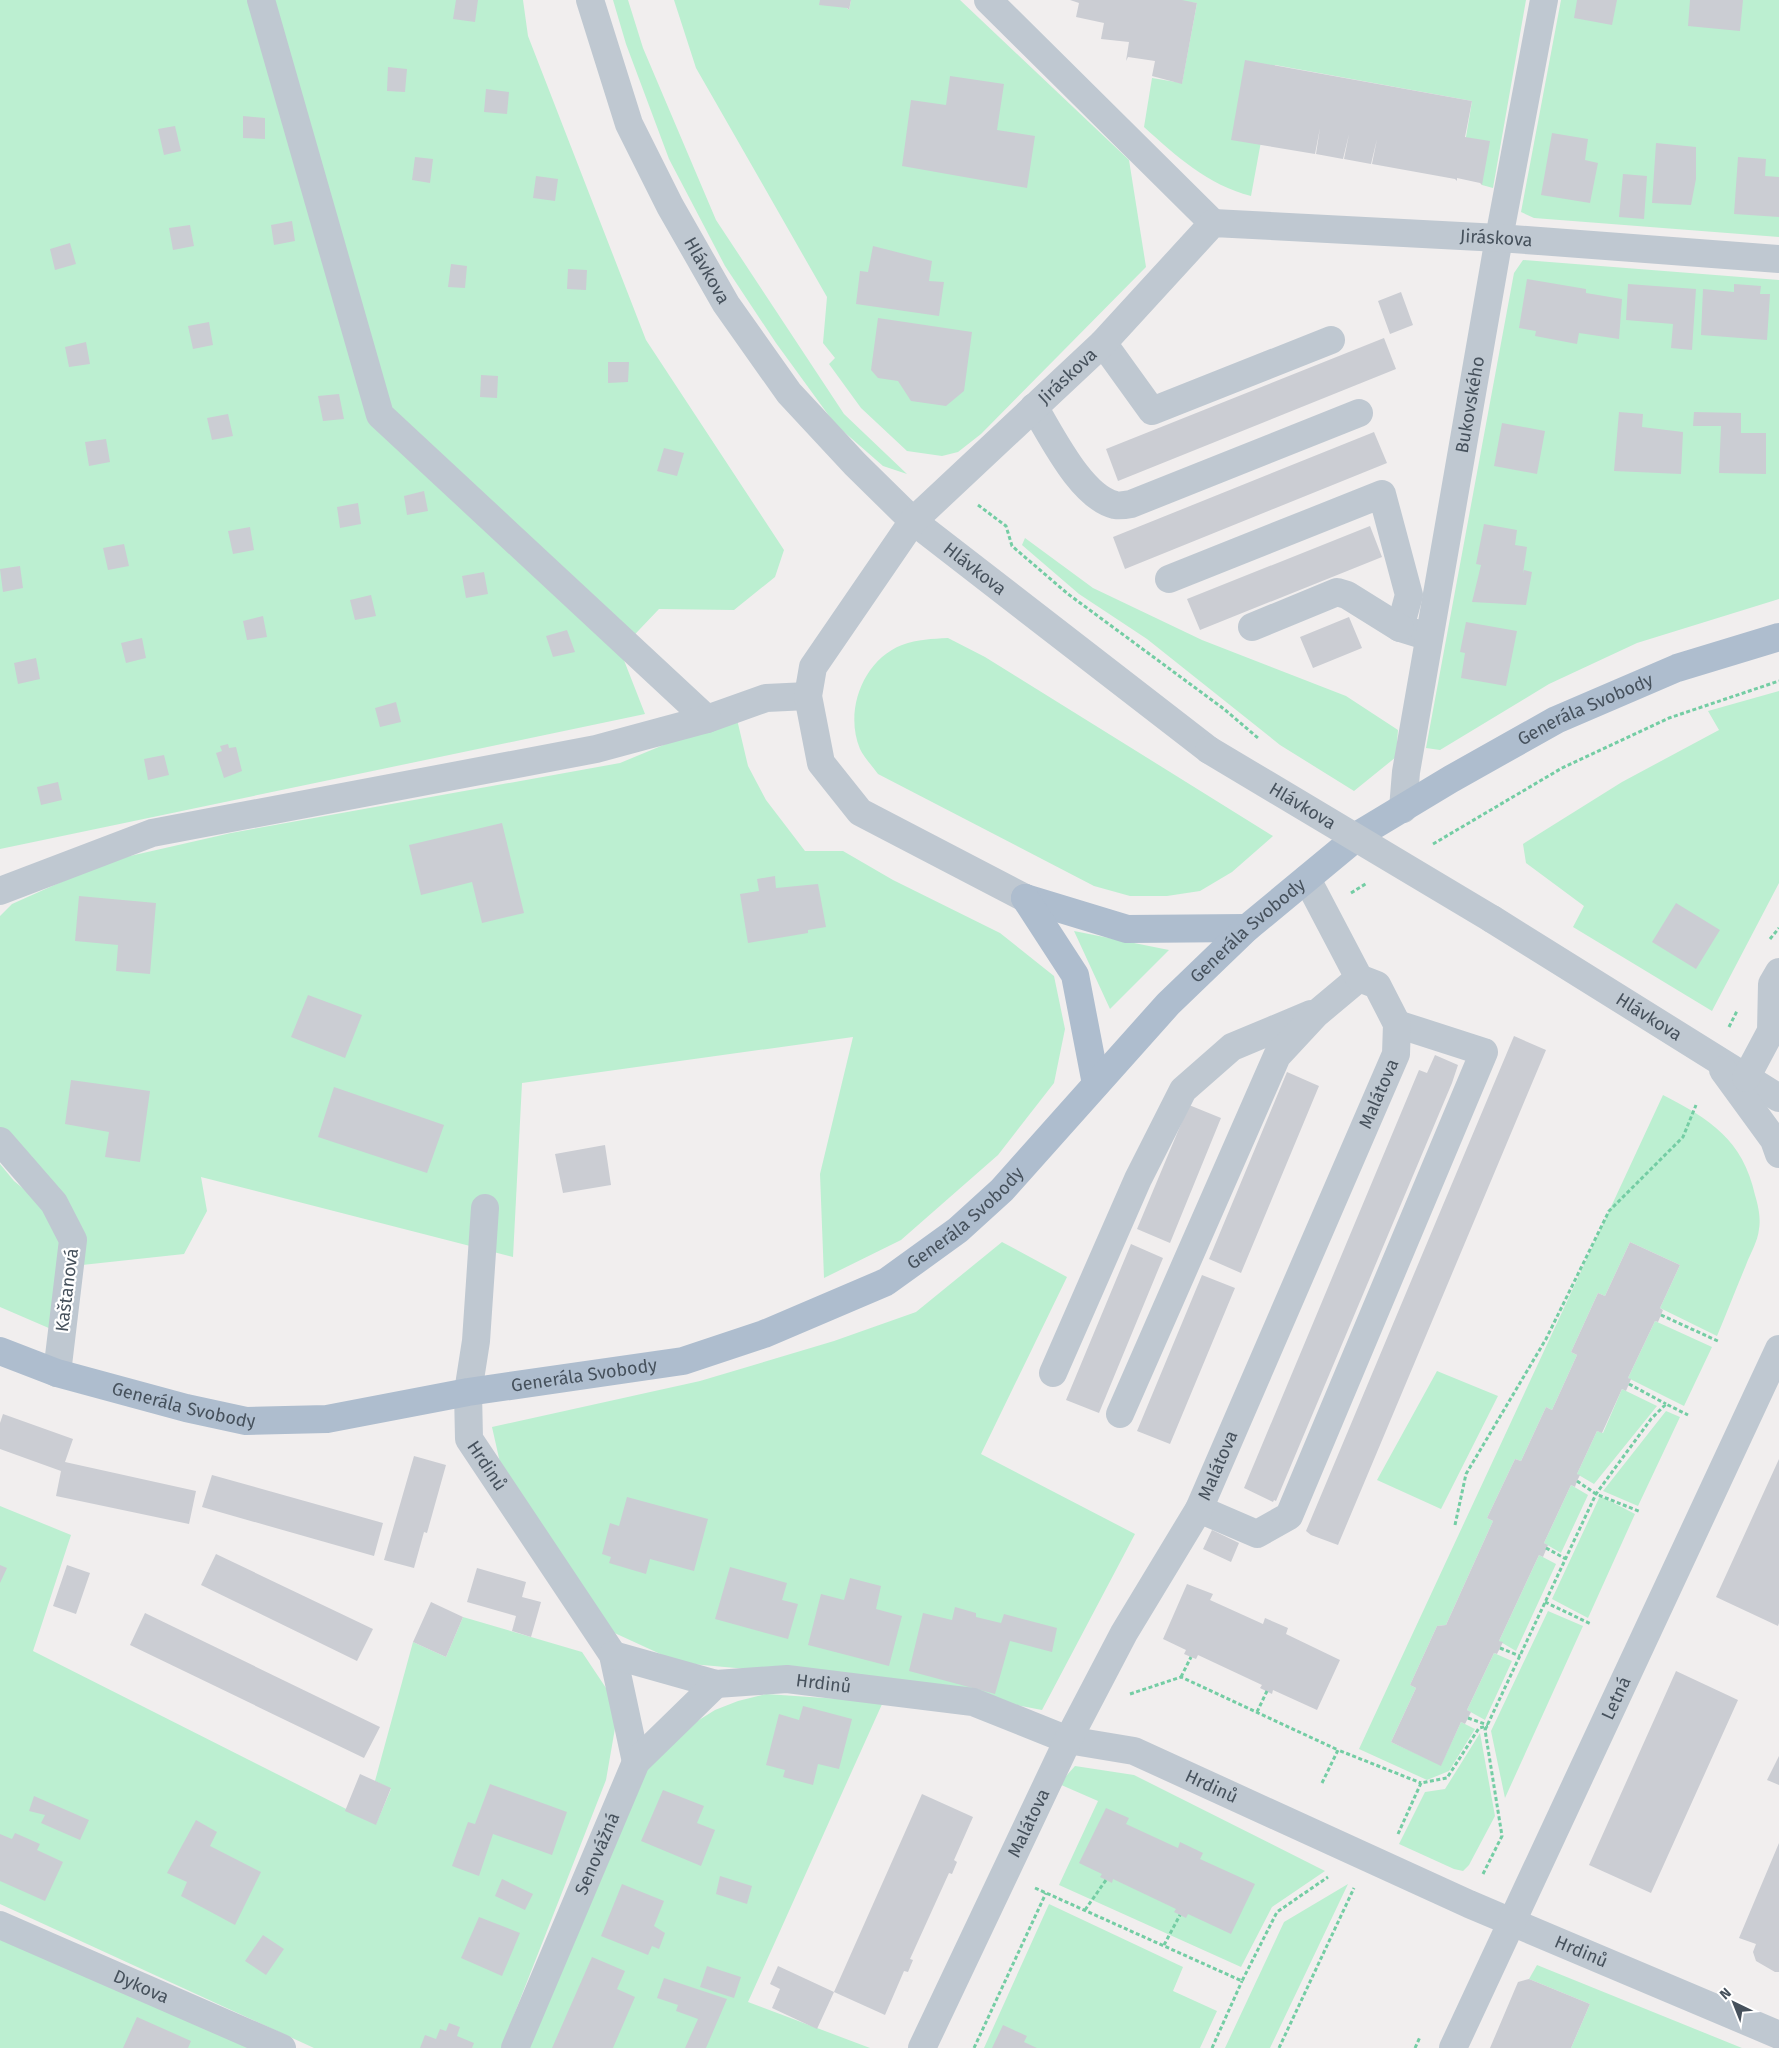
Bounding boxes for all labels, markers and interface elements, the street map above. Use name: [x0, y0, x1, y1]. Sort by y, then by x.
street label: Jiráskova: [1459, 225, 1533, 251]
street label: Hlávkova: [679, 233, 735, 308]
street label: Jiráskova: [1033, 343, 1102, 409]
street label: Bukovského: [1451, 354, 1489, 455]
street label: Hlávkova: [939, 538, 1011, 600]
street label: Generála Svobody: [1514, 669, 1657, 750]
street label: Hlávkova: [1265, 778, 1340, 834]
street label: Generála Svobody: [1186, 873, 1310, 988]
street label: Hlávkova: [1612, 988, 1686, 1046]
street label: Malátova: [1354, 1056, 1404, 1132]
street label: Generála Svobody: [903, 1162, 1028, 1274]
street label: Kaštanová: [51, 1247, 83, 1333]
street label: Generála Svobody: [510, 1354, 659, 1397]
street label: Generála Svobody: [109, 1377, 256, 1432]
street label: Malátova: [1193, 1427, 1243, 1504]
street label: Hrdinů: [462, 1436, 511, 1495]
street label: Hrdinů: [795, 1669, 852, 1698]
street label: Letná: [1597, 1673, 1636, 1723]
street label: Hrdinů: [1182, 1765, 1241, 1808]
street label: Malátova: [1003, 1785, 1054, 1861]
street label: Senovážná: [570, 1809, 624, 1898]
street label: Hrdinů: [1551, 1930, 1611, 1972]
street label: Dykova: [110, 1965, 172, 2008]
north arrow: [1709, 1978, 1759, 2028]
text: N: [1716, 1984, 1735, 2003]

